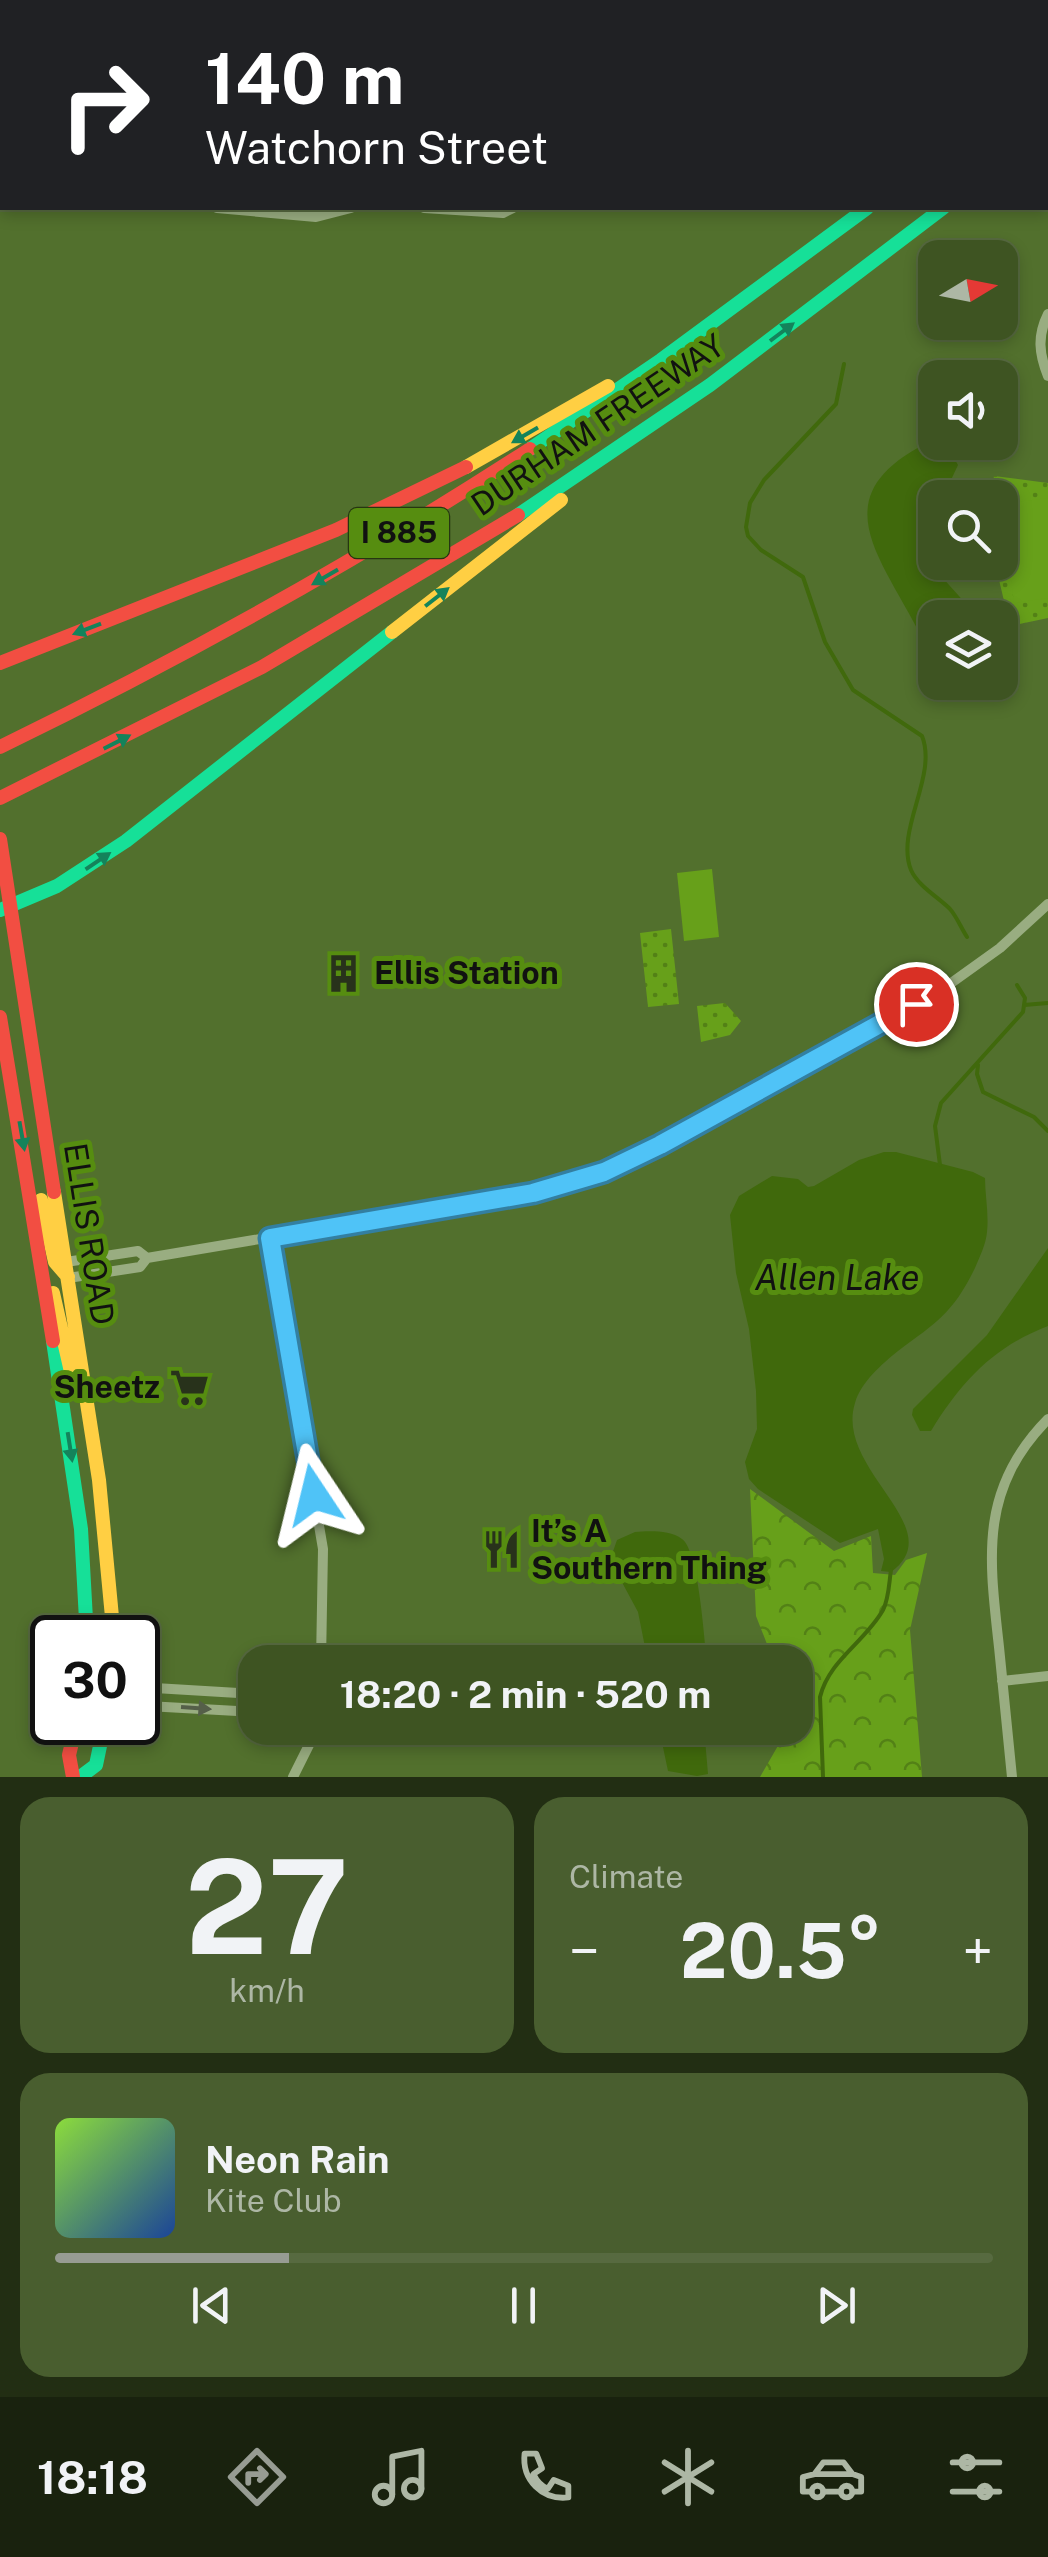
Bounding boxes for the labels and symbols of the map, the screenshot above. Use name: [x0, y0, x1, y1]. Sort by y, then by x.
north arrow: [918, 240, 1018, 340]
one-way arrow: [769, 322, 795, 342]
street label: DURHAM FREEWAY: [464, 326, 732, 523]
one-way arrow: [511, 425, 539, 443]
road number: I 885: [349, 508, 449, 558]
one-way arrow: [311, 568, 339, 585]
one-way arrow: [424, 587, 450, 608]
one-way arrow: [72, 621, 102, 637]
one-way arrow: [102, 734, 131, 751]
one-way arrow: [84, 852, 111, 870]
building icon: Ellis Station: [323, 952, 365, 994]
place label: Ellis Station: [374, 954, 559, 991]
pin: [874, 962, 959, 1047]
one-way arrow: [15, 1121, 30, 1153]
street label: ELLIS ROAD: [57, 1140, 122, 1328]
water label: Allen Lake: [754, 1257, 920, 1298]
supermarket icon: Sheetz: [169, 1366, 211, 1408]
place label: Sheetz: [53, 1368, 160, 1405]
one-way arrow: [63, 1431, 78, 1463]
position arrow: [262, 1443, 366, 1547]
place label: It’s A Southern Thing: [531, 1512, 767, 1586]
restaurant icon: It’s A Southern Thing: [480, 1528, 522, 1570]
speed limit sign: 30: [30, 1615, 160, 1745]
one-way arrow: [181, 1700, 212, 1716]

